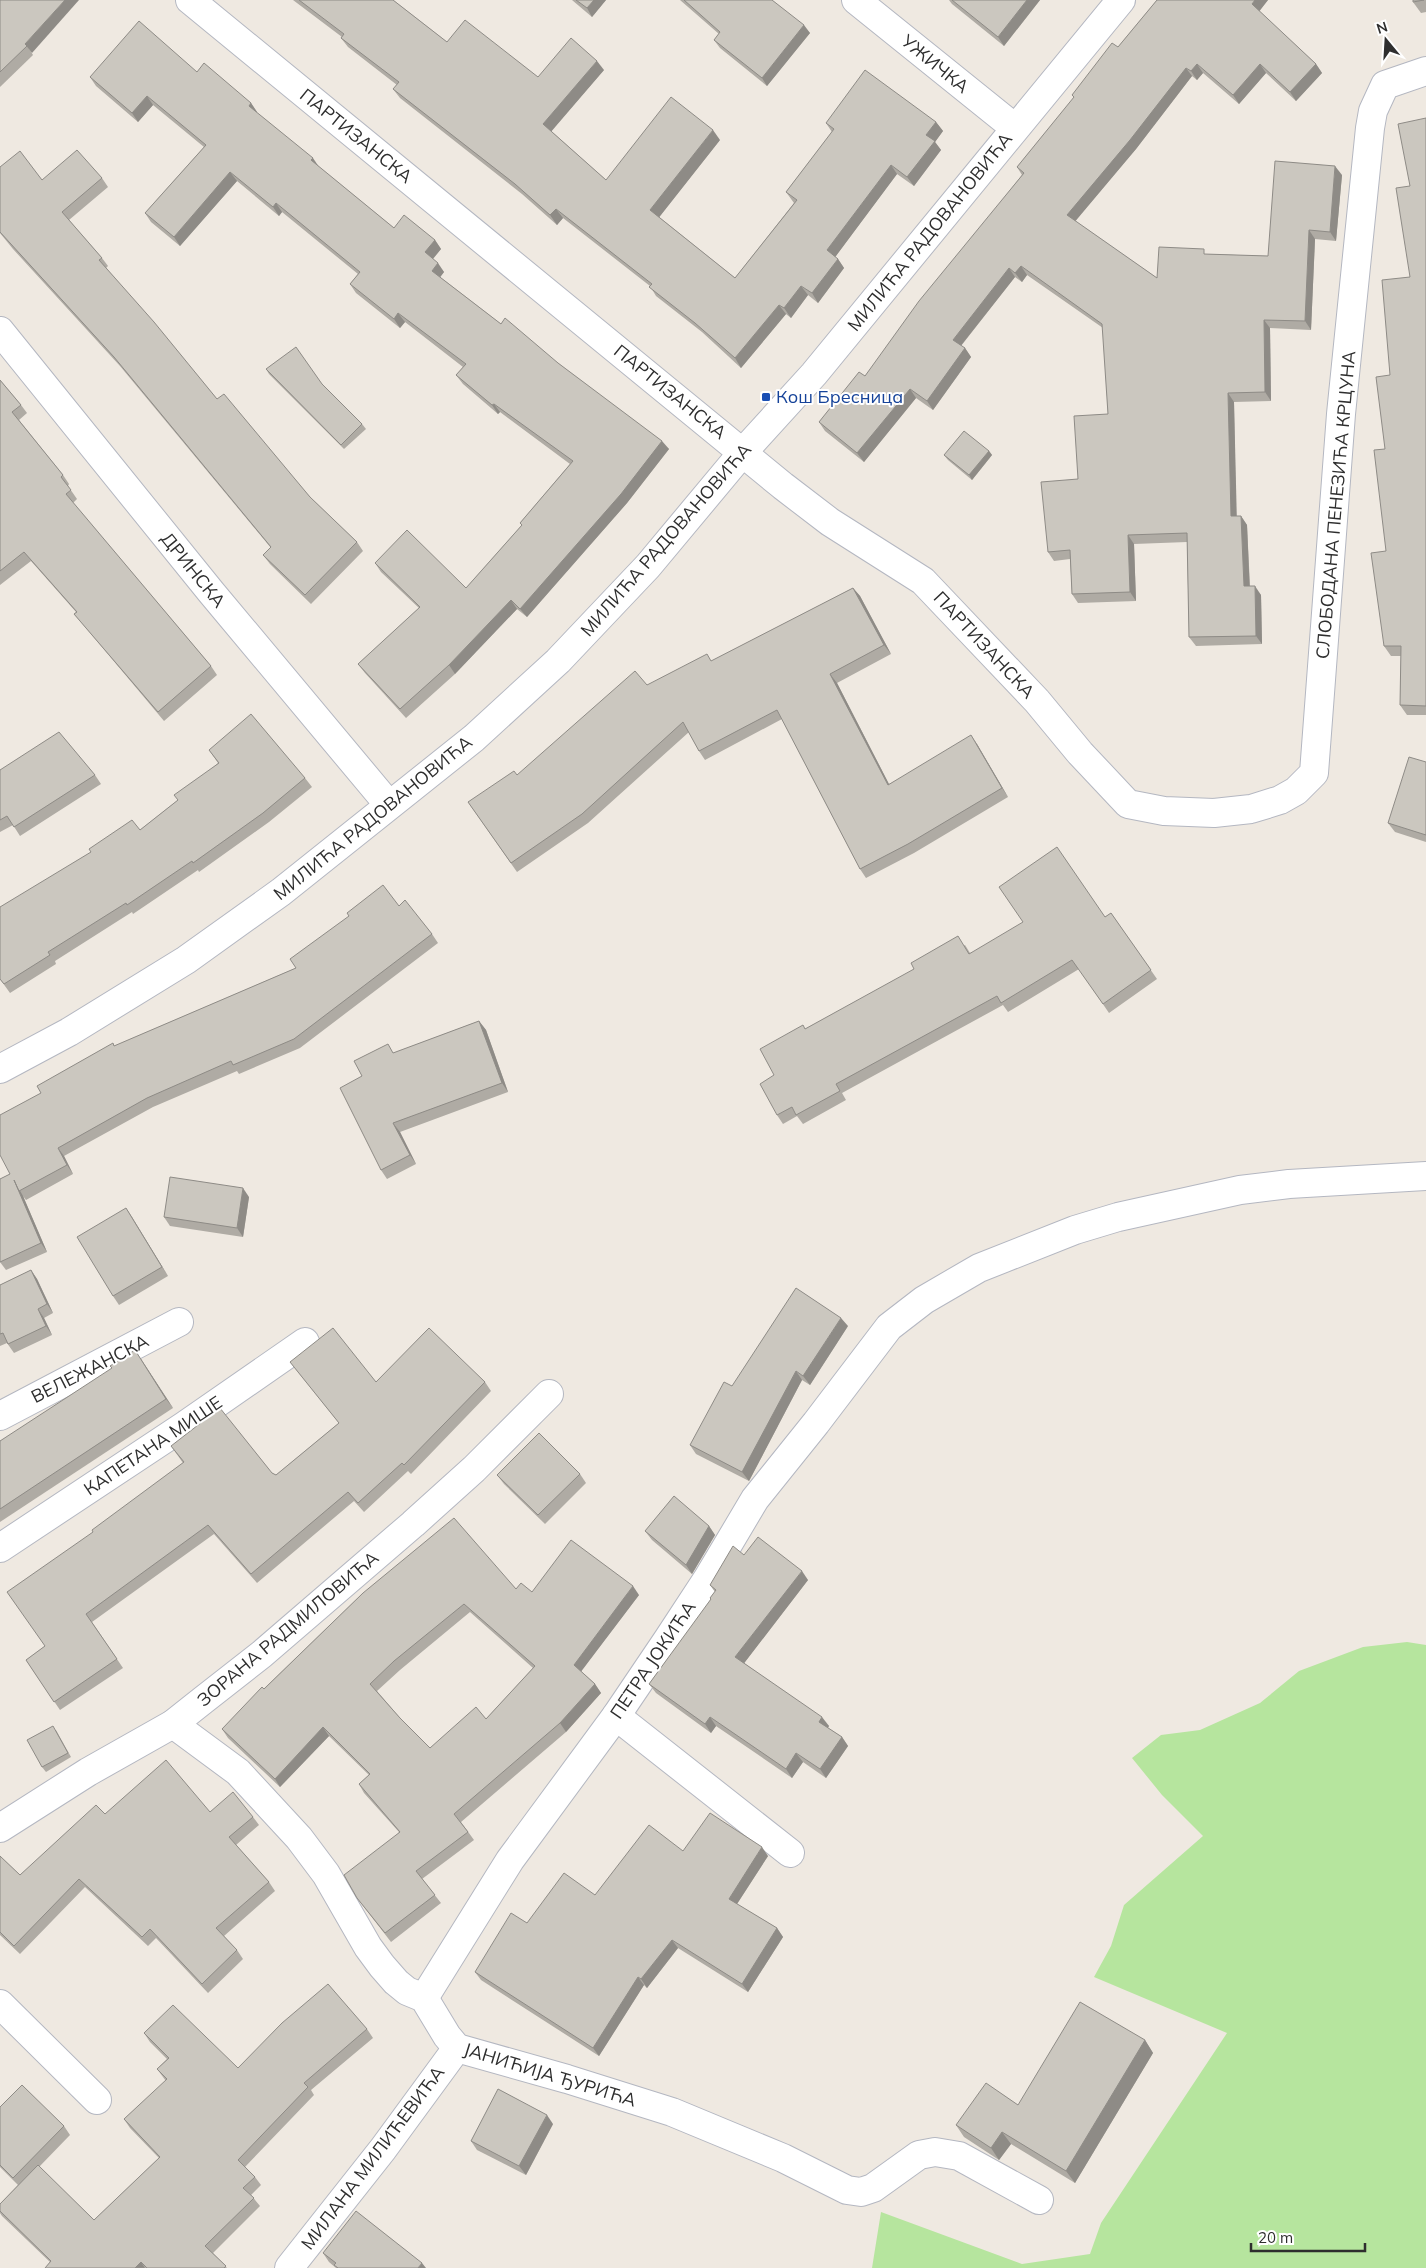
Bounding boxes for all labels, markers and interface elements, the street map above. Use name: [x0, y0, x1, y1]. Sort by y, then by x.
north arrow: [1361, 15, 1411, 65]
text: N: [1374, 17, 1390, 38]
street label: УЖИЧКА: [896, 29, 974, 98]
street label: ПАРТИЗАНСКА: [295, 83, 417, 188]
street label: МИЛИЋА РАДОВАНОВИЋА: [842, 128, 1017, 336]
street label: ПАРТИЗАНСКА: [609, 339, 731, 444]
street label: СЛОБОДАНА ПЕНЕЗИЋА КРЦУНА: [1311, 350, 1360, 660]
place label: Кош Бресница: [776, 385, 903, 408]
marker: Кош Бресница: [760, 391, 772, 403]
street label: МИЛИЋА РАДОВАНОВИЋА: [575, 438, 756, 641]
street label: ДРИНСКА: [156, 527, 231, 612]
street label: ПАРТИЗАНСКА: [929, 586, 1040, 703]
street label: МИЛИЋА РАДОВАНОВИЋА: [269, 730, 477, 905]
street label: ВЕЛЕЖАНСКА: [27, 1329, 152, 1408]
street label: КАПЕТАНА МИШЕ: [79, 1391, 226, 1500]
street label: ЗОРАНА РАДМИЛОВИЋА: [192, 1546, 383, 1711]
street label: ПЕТРА ЈОКИЋА: [605, 1596, 700, 1723]
street label: ЈАНИЋИЈА ЂУРИЋА: [461, 2037, 639, 2112]
street label: МИЛАНА МИЛИЋЕВИЋА: [296, 2061, 449, 2254]
scale bar: [1251, 2220, 1365, 2252]
text: 20 m: [1258, 2228, 1293, 2247]

